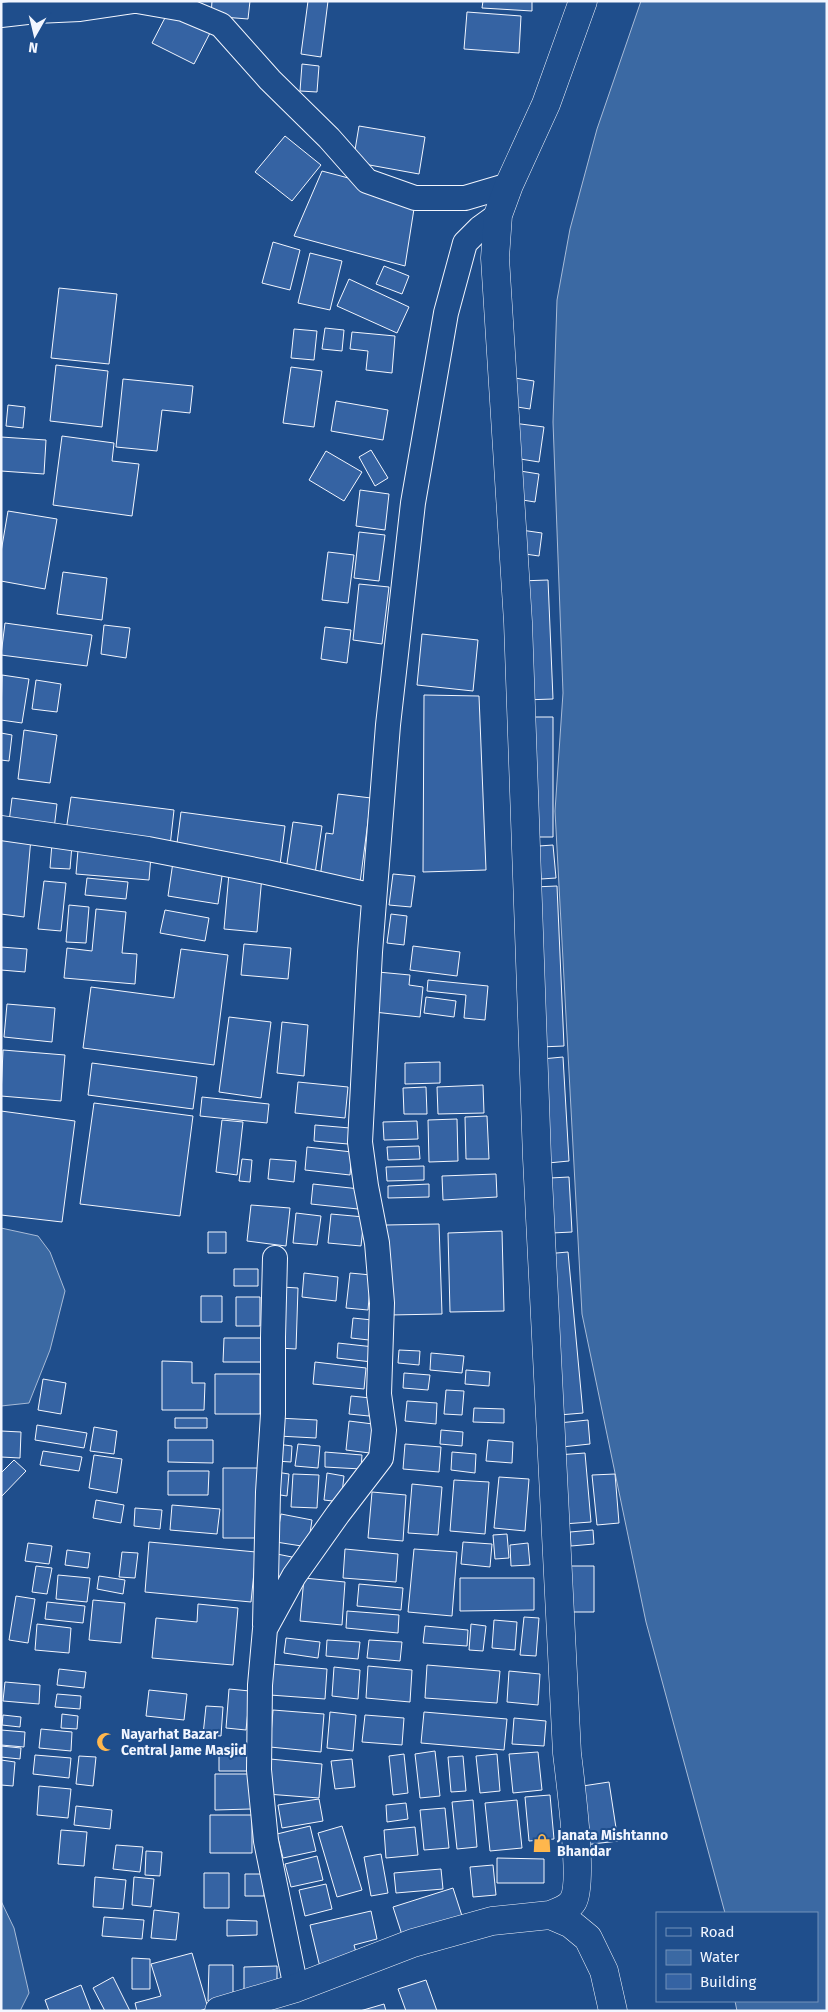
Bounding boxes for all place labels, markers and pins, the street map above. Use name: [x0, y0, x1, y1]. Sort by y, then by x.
place label: Nayarhat Bazar Central Jame Masjid: [121, 1726, 247, 1759]
mosque icon: Nayarhat Bazar Central Jame Masjid: [95, 1731, 117, 1753]
place label: Janata Mishtanno Bhandar: [556, 1827, 668, 1860]
shop icon: Janata Mishtanno Bhandar: [531, 1832, 553, 1854]

